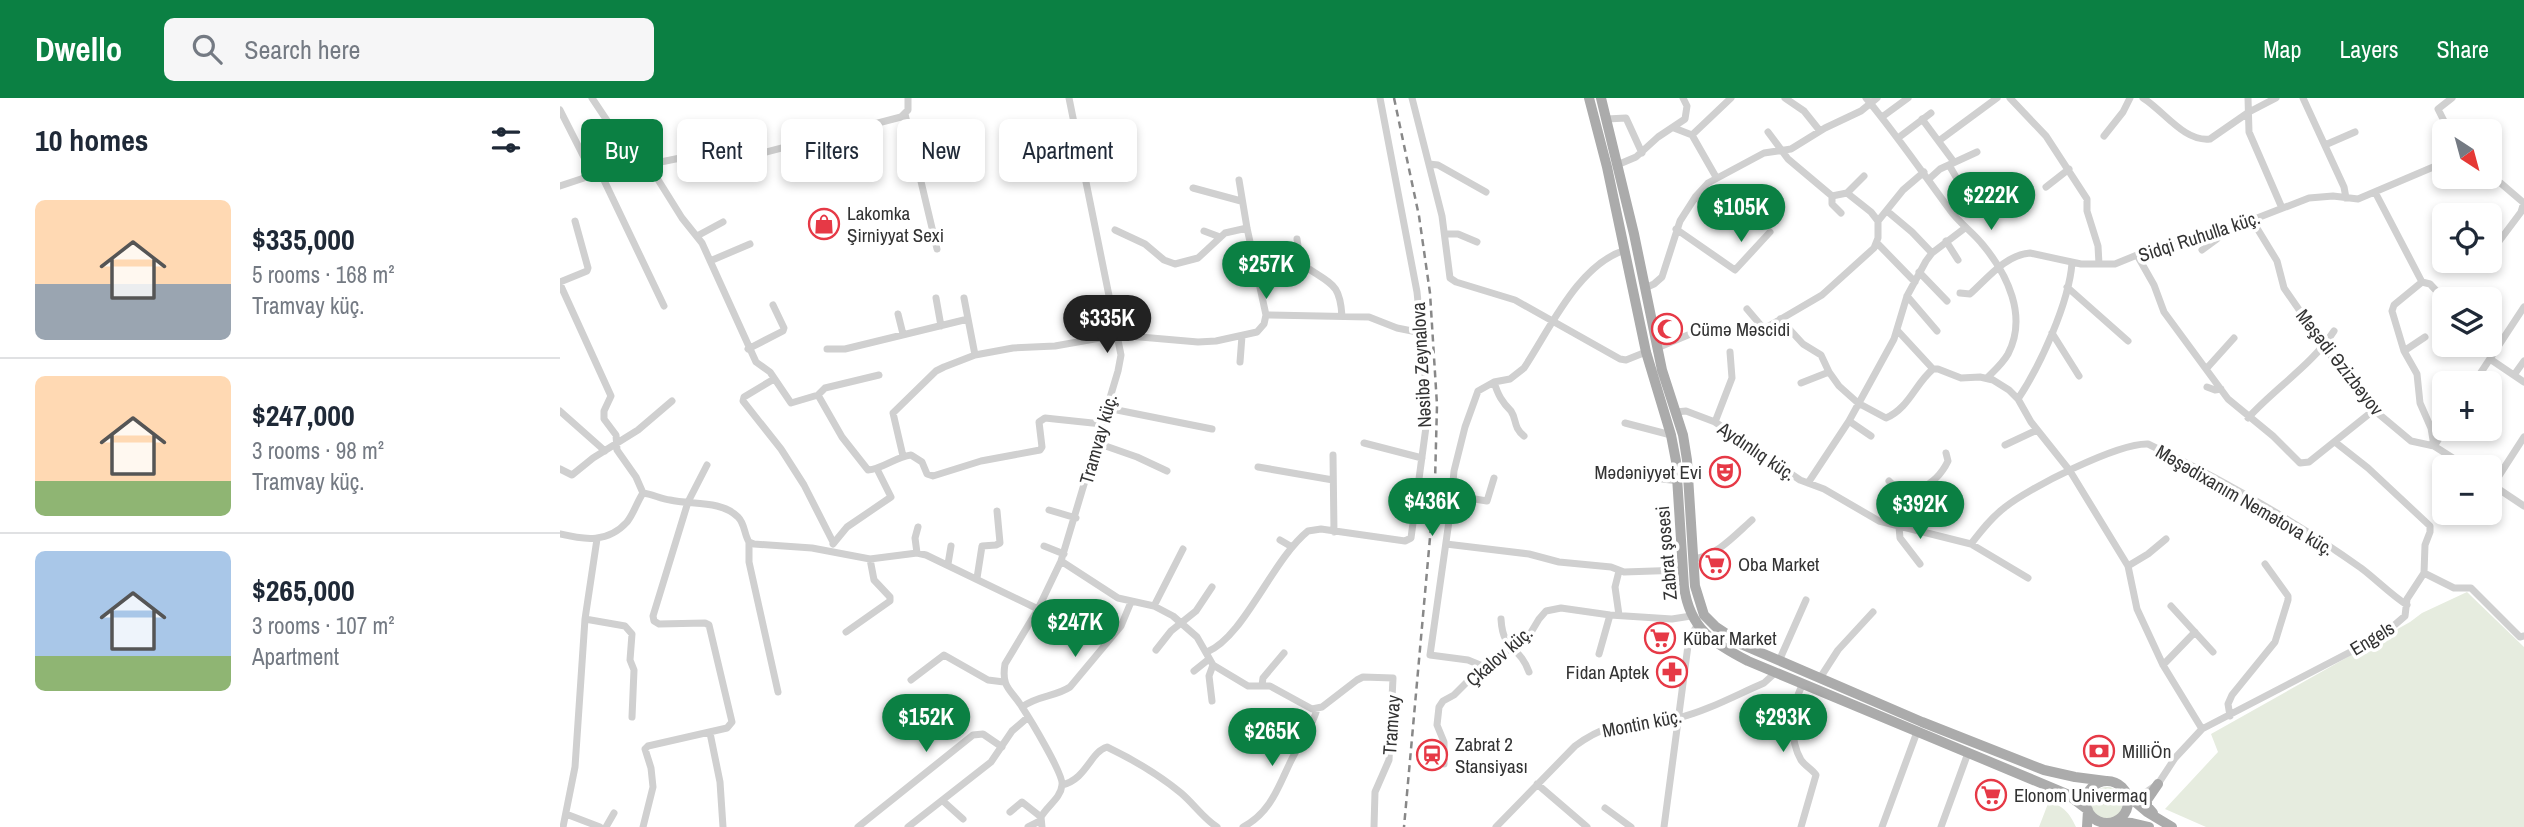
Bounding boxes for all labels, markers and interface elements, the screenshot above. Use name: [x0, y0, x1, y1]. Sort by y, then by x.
search box: [164, 18, 654, 81]
text: Dwello: [35, 27, 122, 71]
icon: search: [188, 30, 226, 68]
text: Search here: [244, 32, 360, 67]
text: Map: [2263, 33, 2301, 65]
text: Layers: [2339, 33, 2398, 65]
text: Share: [2436, 33, 2489, 65]
chip: Buy: [581, 119, 663, 182]
chip: Rent: [677, 119, 767, 182]
chip: Filters: [781, 119, 883, 182]
chip: New: [897, 119, 985, 182]
chip: Apartment: [999, 119, 1137, 182]
north arrow: [2432, 119, 2502, 189]
map controls: [2432, 119, 2502, 525]
text: 10 homes: [35, 120, 149, 160]
icon: filters: [487, 121, 525, 159]
pin: $222K: [1942, 172, 2040, 232]
text: $222K: [1963, 179, 2019, 210]
pin: $105K: [1692, 184, 1790, 244]
text: $105K: [1713, 191, 1769, 222]
place label: Lakomka Şirniyyat Sexi: [847, 200, 944, 248]
button: locate: [2432, 203, 2502, 273]
street label: Sidqi Ruhulla küç.: [2135, 204, 2263, 268]
shop icon: Lakomka Şirniyyat Sexi: [807, 207, 841, 241]
text: $335,000: [252, 219, 355, 259]
icon: home: [91, 228, 175, 312]
pin: $257K: [1217, 242, 1315, 301]
text: $257K: [1238, 248, 1294, 279]
text: 5 rooms · 168 m²: [252, 259, 395, 290]
button: layers: [2432, 287, 2502, 357]
text: Tramvay küç.: [252, 290, 365, 321]
pin: $335K: [1058, 296, 1156, 355]
street label: Nəsibə Zeynalova: [1405, 301, 1437, 428]
text: $335K: [1079, 302, 1135, 333]
street label: Məşədi Əzizbəyov: [2290, 303, 2390, 421]
mosque icon: Cümə Məscidi: [1650, 312, 1684, 346]
place label: Cümə Məscidi: [1690, 316, 1790, 342]
button: +: [2432, 371, 2502, 441]
street label: Tramvay küç.: [1073, 391, 1123, 487]
text: $247,000: [252, 395, 355, 435]
icon: home: [91, 404, 175, 488]
street label: Aydınlıq küç.: [1712, 415, 1801, 487]
text: 3 rooms · 98 m²: [252, 435, 384, 466]
street label: Məşədixanım Nemətova küç.: [2151, 438, 2339, 562]
theatre icon: Mədəniyyət Evi: [1708, 455, 1742, 489]
button: −: [2432, 455, 2502, 525]
place label: Mədəniyyət Evi: [1595, 459, 1702, 485]
text: Tramvay küç.: [252, 466, 365, 497]
pin: $436K: [1383, 478, 1481, 538]
pin: $392K: [1871, 482, 1969, 541]
text: $436K: [1404, 485, 1460, 516]
text: $392K: [1892, 488, 1948, 519]
street label: Zabrat şosesi: [1649, 505, 1683, 601]
supermarket icon: Oba Market: [1698, 547, 1732, 581]
place label: Oba Market: [1738, 551, 1820, 577]
text: $265,000: [252, 570, 355, 610]
icon: home: [91, 579, 175, 663]
pin: $247K: [1026, 600, 1124, 659]
text: $247K: [1047, 606, 1103, 637]
text: 3 rooms · 107 m²: [252, 610, 395, 641]
street label: Engels: [2345, 614, 2399, 661]
street label: Çkalov küç.: [1460, 620, 1538, 692]
supermarket icon: Kübar Market: [1643, 621, 1677, 655]
place label: Kübar Market: [1683, 625, 1777, 651]
text: Apartment: [252, 641, 339, 672]
pharmacy icon: Fidan Aptek: [1655, 655, 1689, 689]
place label: Fidan Aptek: [1566, 659, 1649, 685]
pin: $152K: [877, 694, 975, 754]
street label: Tramvay: [1376, 694, 1406, 756]
pin: $293K: [1734, 694, 1832, 754]
text: $152K: [898, 701, 954, 732]
text: $293K: [1755, 701, 1811, 732]
street label: Montin küç.: [1600, 703, 1684, 743]
pin: $265K: [1223, 708, 1321, 768]
text: $265K: [1244, 715, 1300, 746]
place label: Zabrat 2 Stansiyası: [1455, 731, 1528, 779]
bank icon: MilliÖn: [2082, 734, 2116, 768]
station icon: Zabrat 2 Stansiyası: [1415, 738, 1449, 772]
place label: MilliÖn: [2122, 738, 2171, 764]
supermarket icon: Elonom Univermaq: [1974, 778, 2008, 812]
place label: Elonom Univermaq: [2014, 782, 2147, 808]

